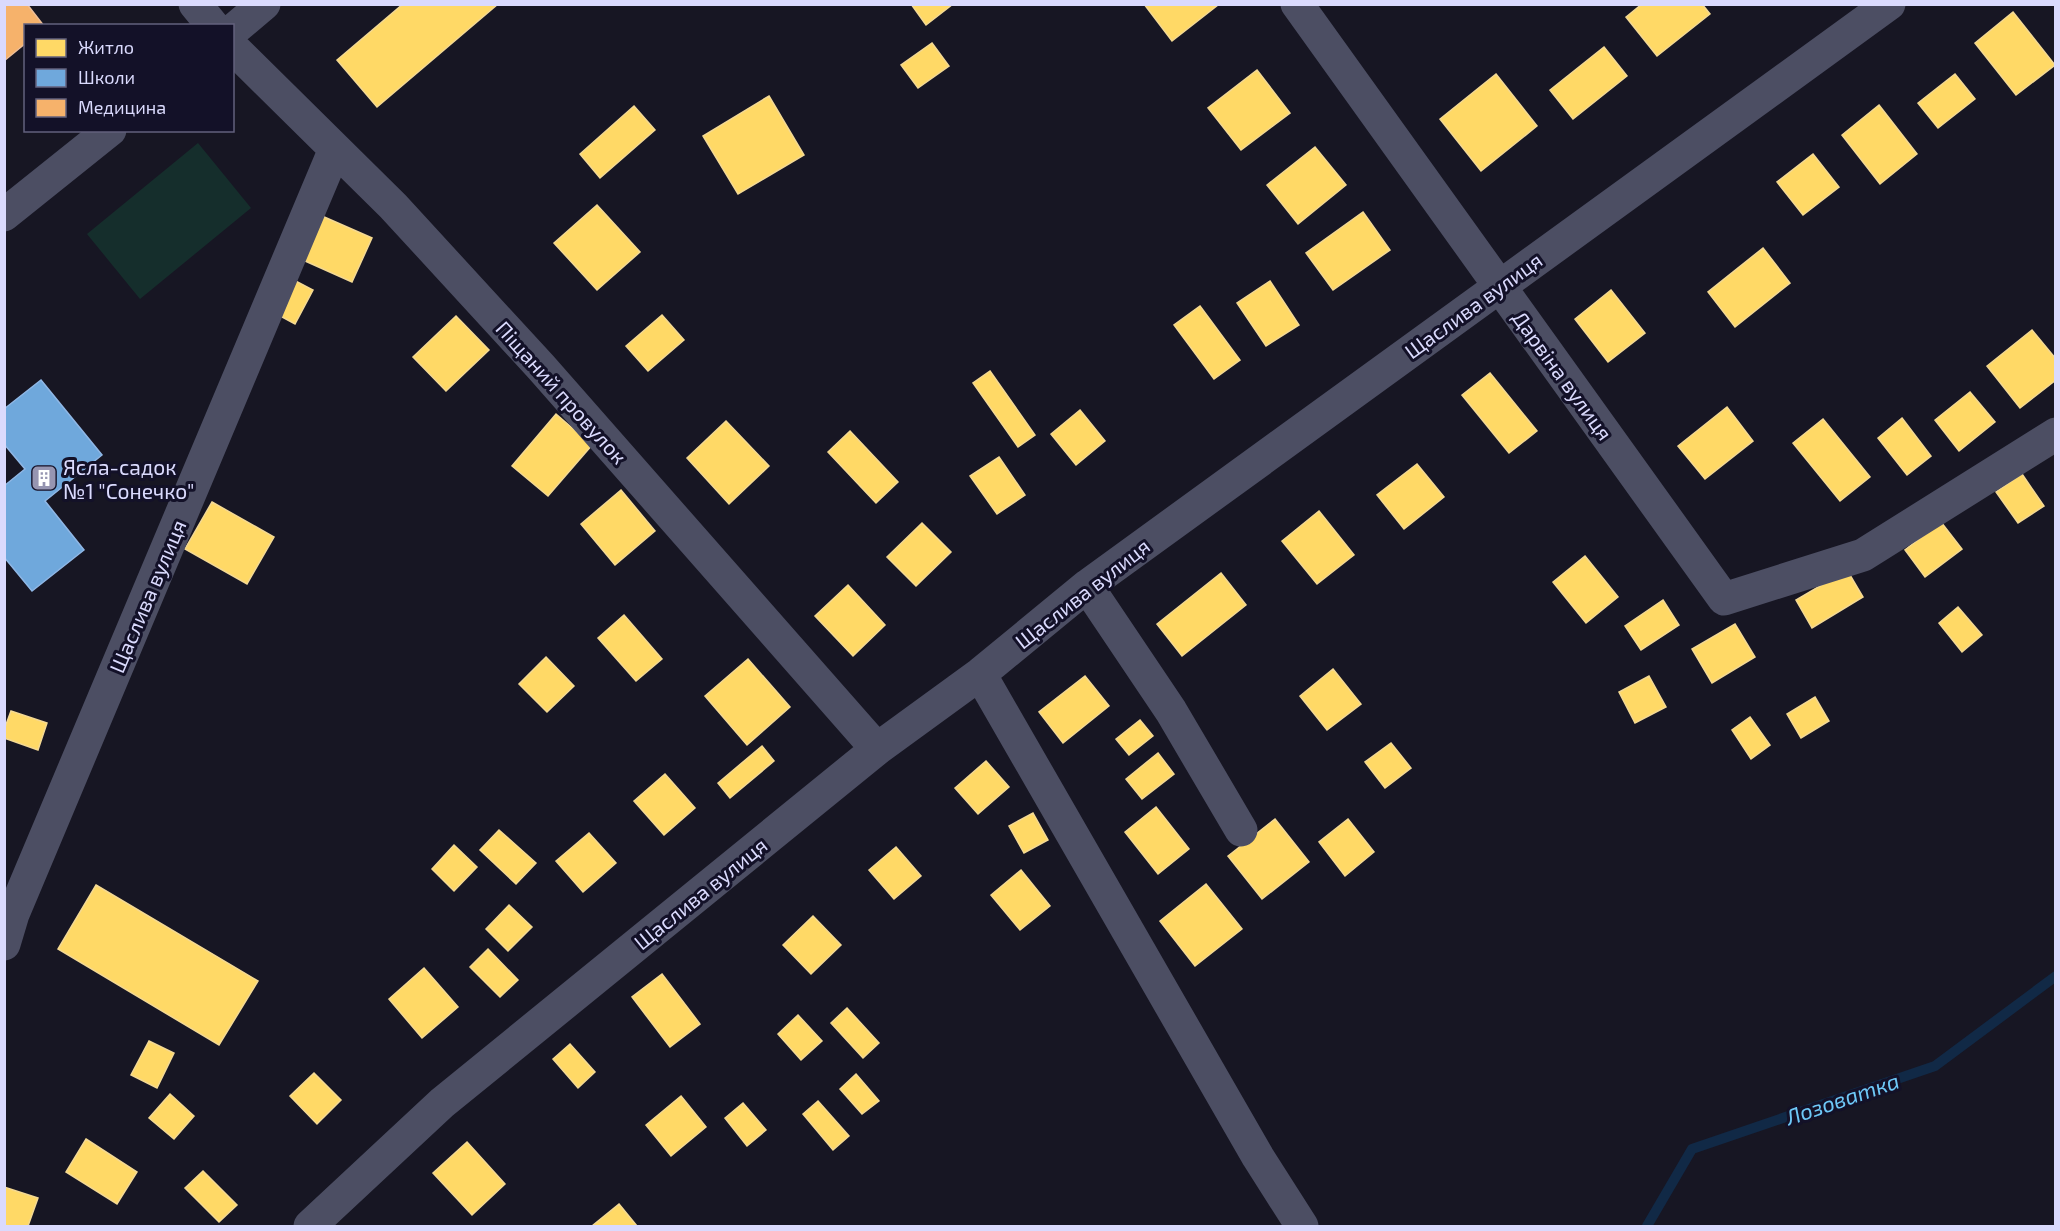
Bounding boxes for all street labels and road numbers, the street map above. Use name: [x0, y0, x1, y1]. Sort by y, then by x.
street label: Щаслива вулиця: [1399, 247, 1547, 364]
street label: Дарвіна вулиця: [1507, 305, 1618, 445]
street label: Піщаний провулок: [491, 316, 633, 469]
street label: Щаслива вулиця: [103, 516, 191, 677]
street label: Щаслива вулиця: [1010, 533, 1155, 654]
street label: Щаслива вулиця: [628, 832, 772, 955]

